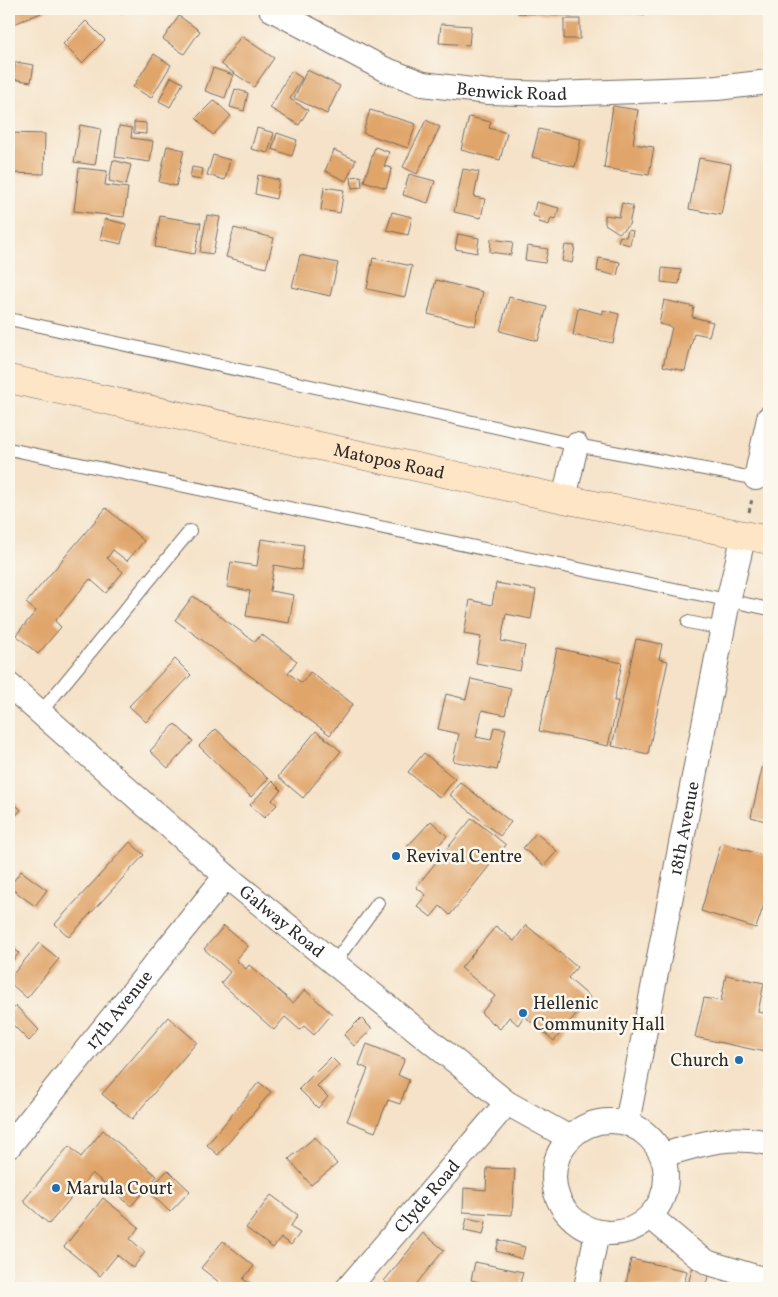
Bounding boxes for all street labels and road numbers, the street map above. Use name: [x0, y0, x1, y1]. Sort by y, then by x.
street label: Benwick Road: [455, 77, 568, 108]
street label: Matopos Road: [331, 439, 447, 487]
street label: 18th Avenue: [664, 779, 707, 878]
street label: Galway Road: [233, 880, 329, 965]
street label: 17th Avenue: [80, 966, 159, 1056]
street label: Clyde Road: [389, 1155, 467, 1239]

